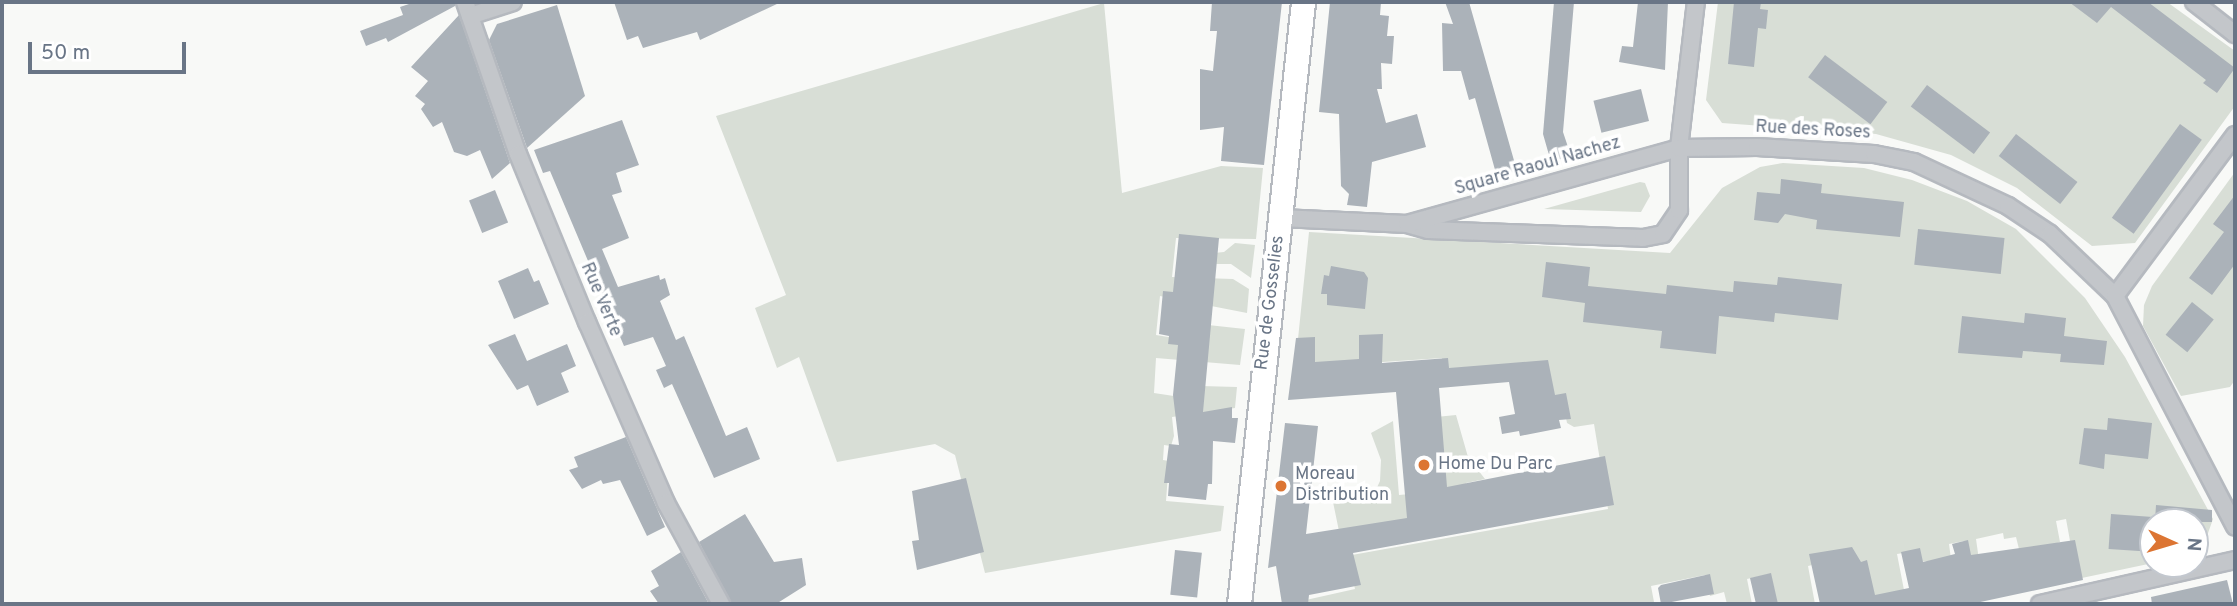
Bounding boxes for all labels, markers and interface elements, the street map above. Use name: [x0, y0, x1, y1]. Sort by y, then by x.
scale bar: [32, 28, 189, 72]
text: 50 m: [41, 40, 90, 67]
street label: Rue des Roses: [1755, 117, 1871, 145]
street label: Square Raoul Nachez: [1453, 133, 1623, 201]
street label: Rue de Gosselies: [1252, 234, 1290, 372]
street label: Rue Verte: [575, 259, 625, 341]
place label: Home Du Parc: [1438, 454, 1553, 476]
marker: Home Du Parc: [1416, 457, 1432, 473]
place label: Moreau Distribution: [1295, 465, 1389, 508]
marker: Moreau Distribution: [1273, 478, 1289, 494]
north arrow: [2139, 508, 2209, 578]
text: N: [2181, 537, 2205, 552]

